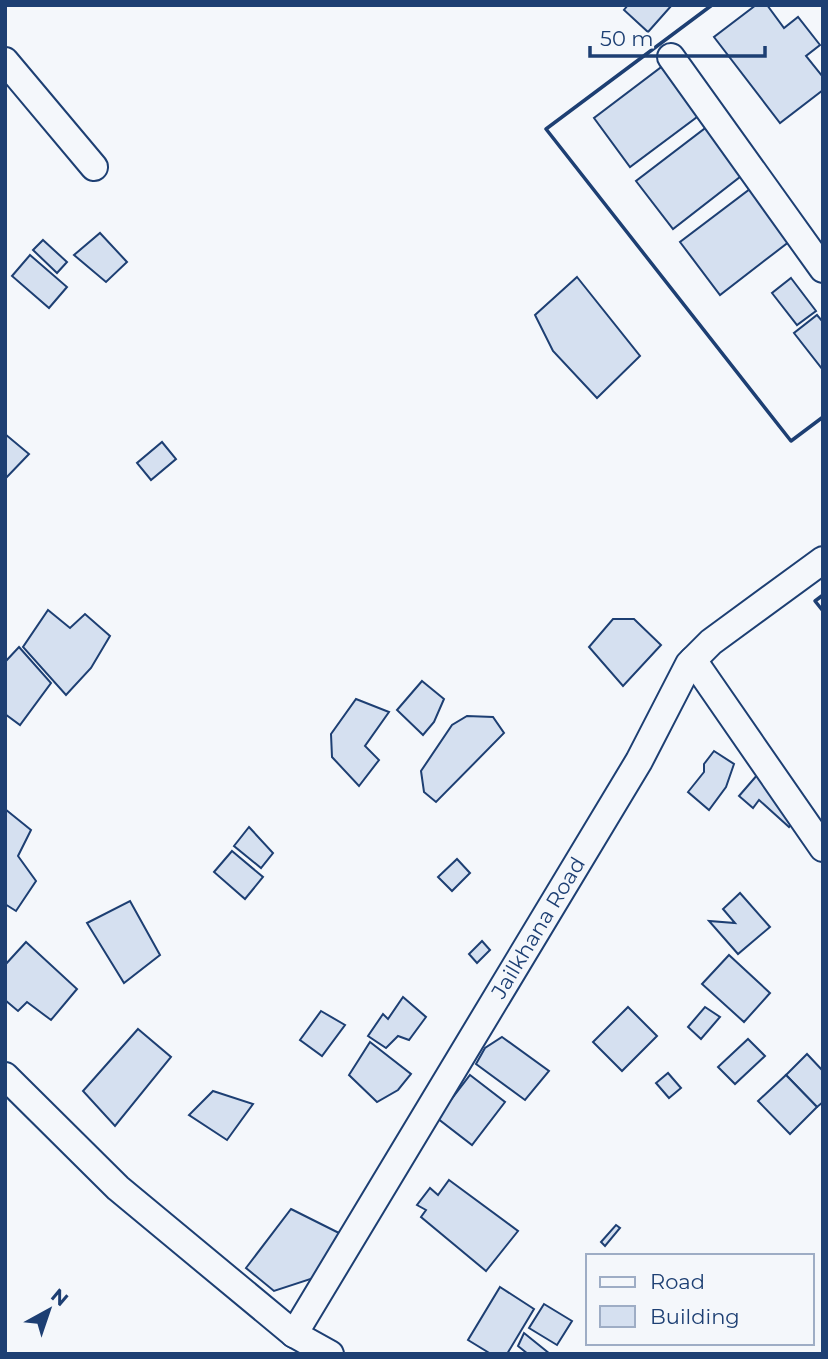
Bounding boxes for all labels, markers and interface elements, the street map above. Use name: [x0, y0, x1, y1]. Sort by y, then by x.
scale bar: [590, 14, 765, 58]
text: 50 m: [600, 26, 654, 51]
street label: Jailkhana Road: [485, 852, 590, 1004]
legend: [586, 1254, 814, 1345]
text: Road: [650, 1269, 705, 1294]
north arrow: [14, 1275, 84, 1345]
text: N: [46, 1284, 73, 1311]
text: Building: [650, 1304, 740, 1329]

